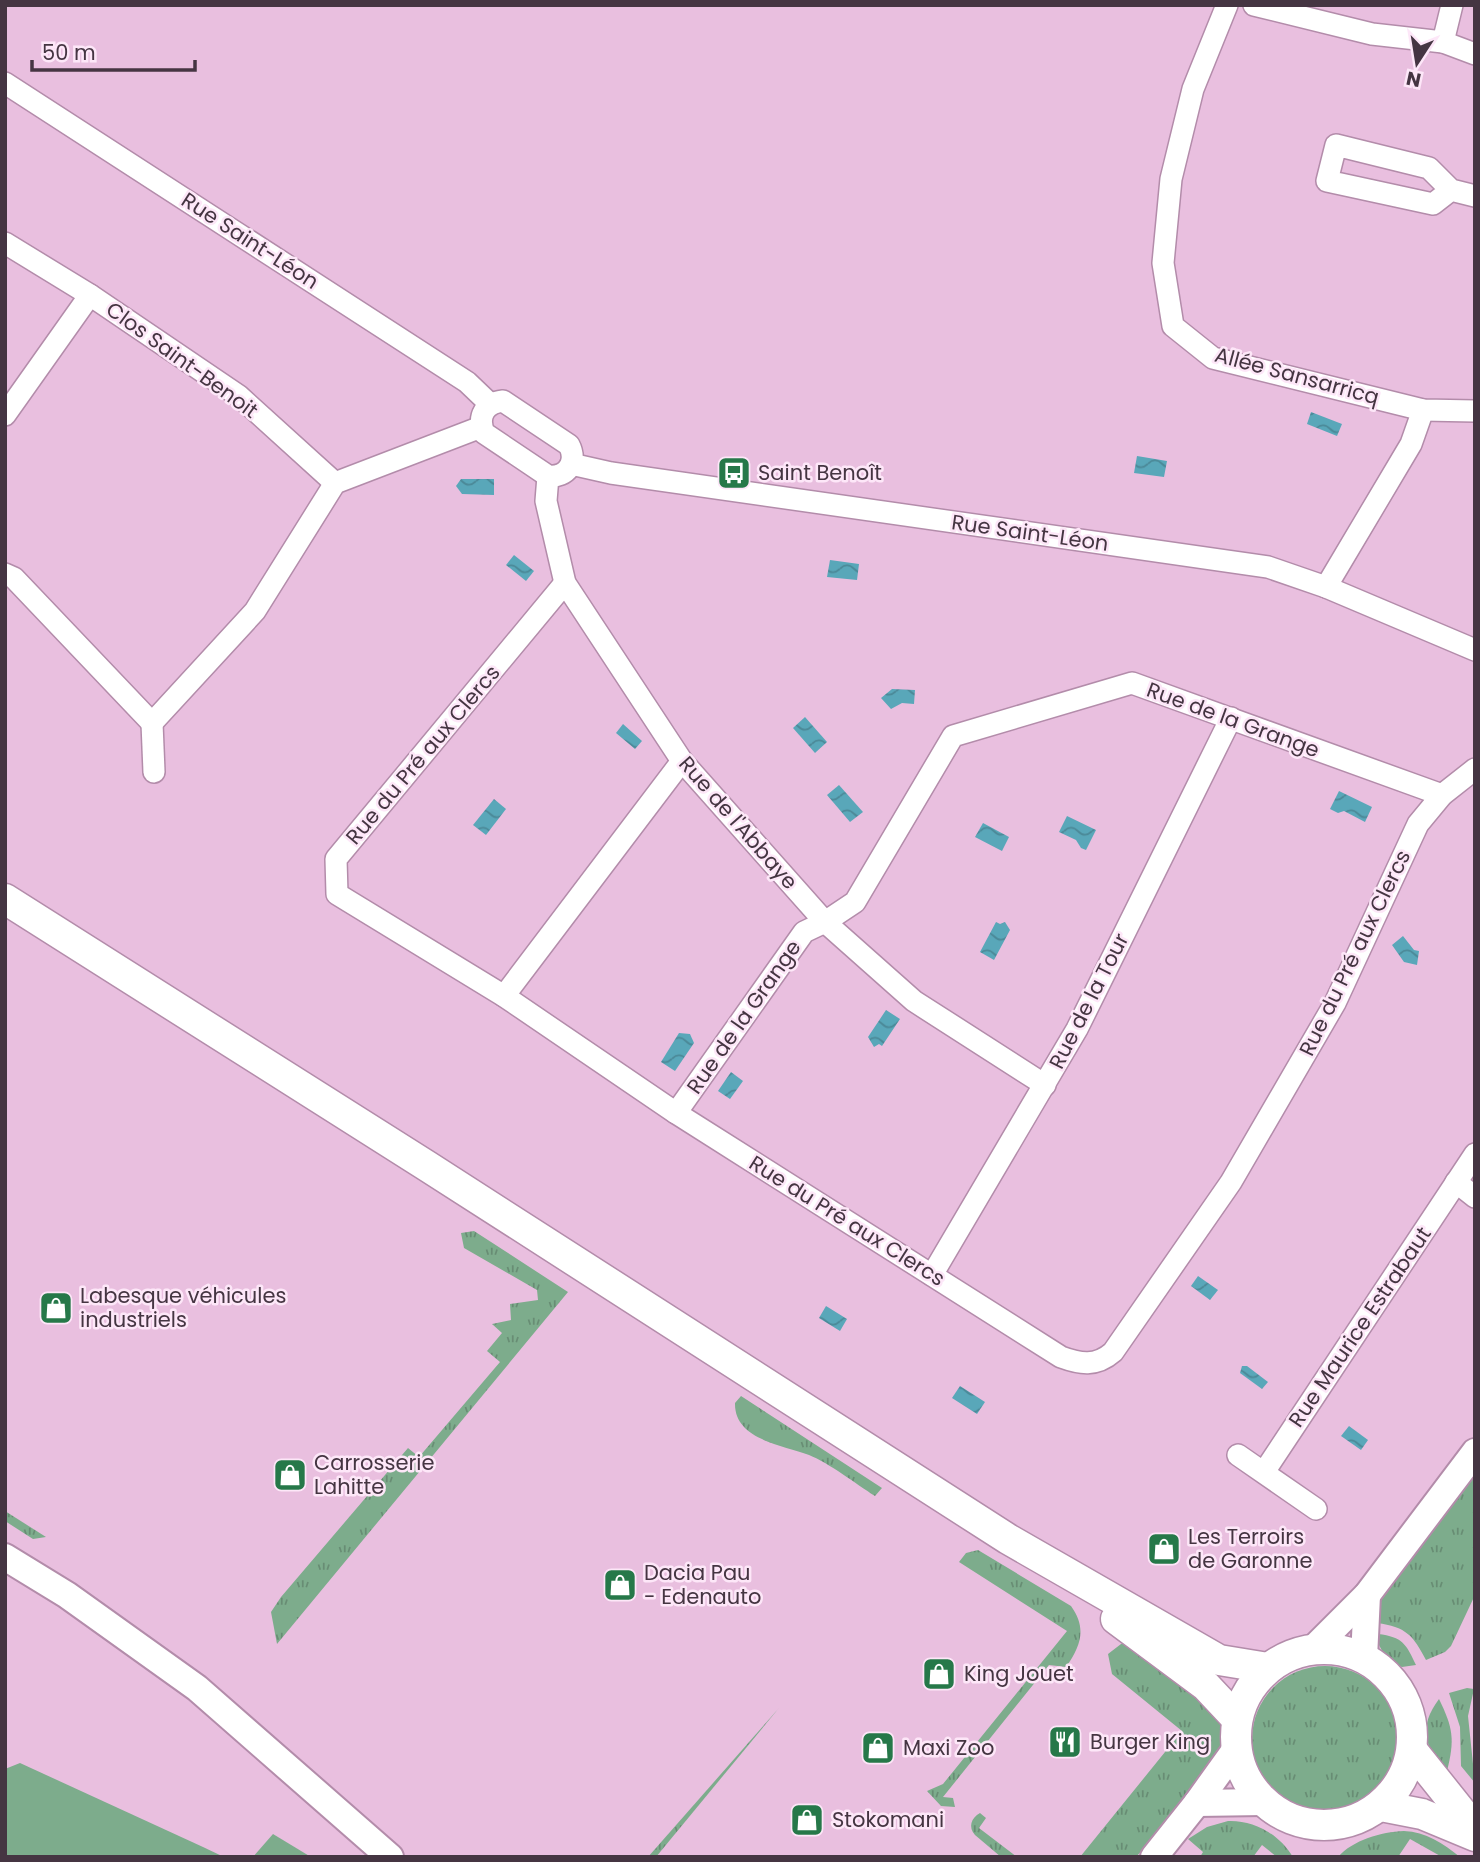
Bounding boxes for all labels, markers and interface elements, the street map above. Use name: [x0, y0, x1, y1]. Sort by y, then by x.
scale bar: [32, 28, 194, 72]
north arrow: [1382, 28, 1452, 98]
text: 50 m: [42, 38, 96, 67]
text: N: [1404, 64, 1423, 94]
street label: Rue Saint-Léon: [176, 185, 324, 296]
street label: Clos Saint-Benoit: [100, 295, 264, 425]
street label: Allée Sansarricq: [1212, 340, 1383, 411]
bus stop icon: Saint Benoît: [715, 454, 753, 492]
place label: Saint Benoît: [758, 458, 882, 487]
street label: Rue Saint-Léon: [950, 507, 1110, 558]
street label: Rue du Pré aux Clercs: [339, 659, 506, 851]
street label: Rue de la Grange: [1143, 675, 1323, 764]
street label: Rue de l'Abbaye: [672, 750, 804, 895]
street label: Rue du Pré aux Clercs: [1292, 845, 1417, 1061]
street label: Rue de la Tour: [1042, 928, 1135, 1074]
street label: Rue de la Grange: [680, 934, 808, 1099]
street label: Rue du Pré aux Clercs: [744, 1148, 951, 1293]
street label: Rue Maurice Estrabaut: [1282, 1221, 1438, 1433]
place label: Labesque véhicules industriels: [80, 1281, 286, 1334]
shop icon: Labesque véhicules industriels: [37, 1289, 75, 1327]
place label: Carrosserie Lahitte: [314, 1448, 434, 1501]
shop icon: Carrosserie Lahitte: [271, 1456, 309, 1494]
place label: Les Terroirs de Garonne: [1188, 1522, 1313, 1575]
shop icon: Les Terroirs de Garonne: [1145, 1530, 1183, 1568]
place label: Dacia Pau - Edenauto: [644, 1558, 761, 1611]
shop icon: Dacia Pau - Edenauto: [601, 1566, 639, 1604]
shop icon: King Jouet: [920, 1655, 958, 1693]
place label: King Jouet: [964, 1659, 1074, 1688]
restaurant icon: Burger King: [1046, 1723, 1084, 1761]
place label: Burger King: [1090, 1727, 1210, 1756]
shop icon: Maxi Zoo: [859, 1729, 897, 1767]
place label: Maxi Zoo: [903, 1733, 994, 1762]
shop icon: Stokomani: [788, 1801, 826, 1839]
place label: Stokomani: [832, 1805, 944, 1834]

